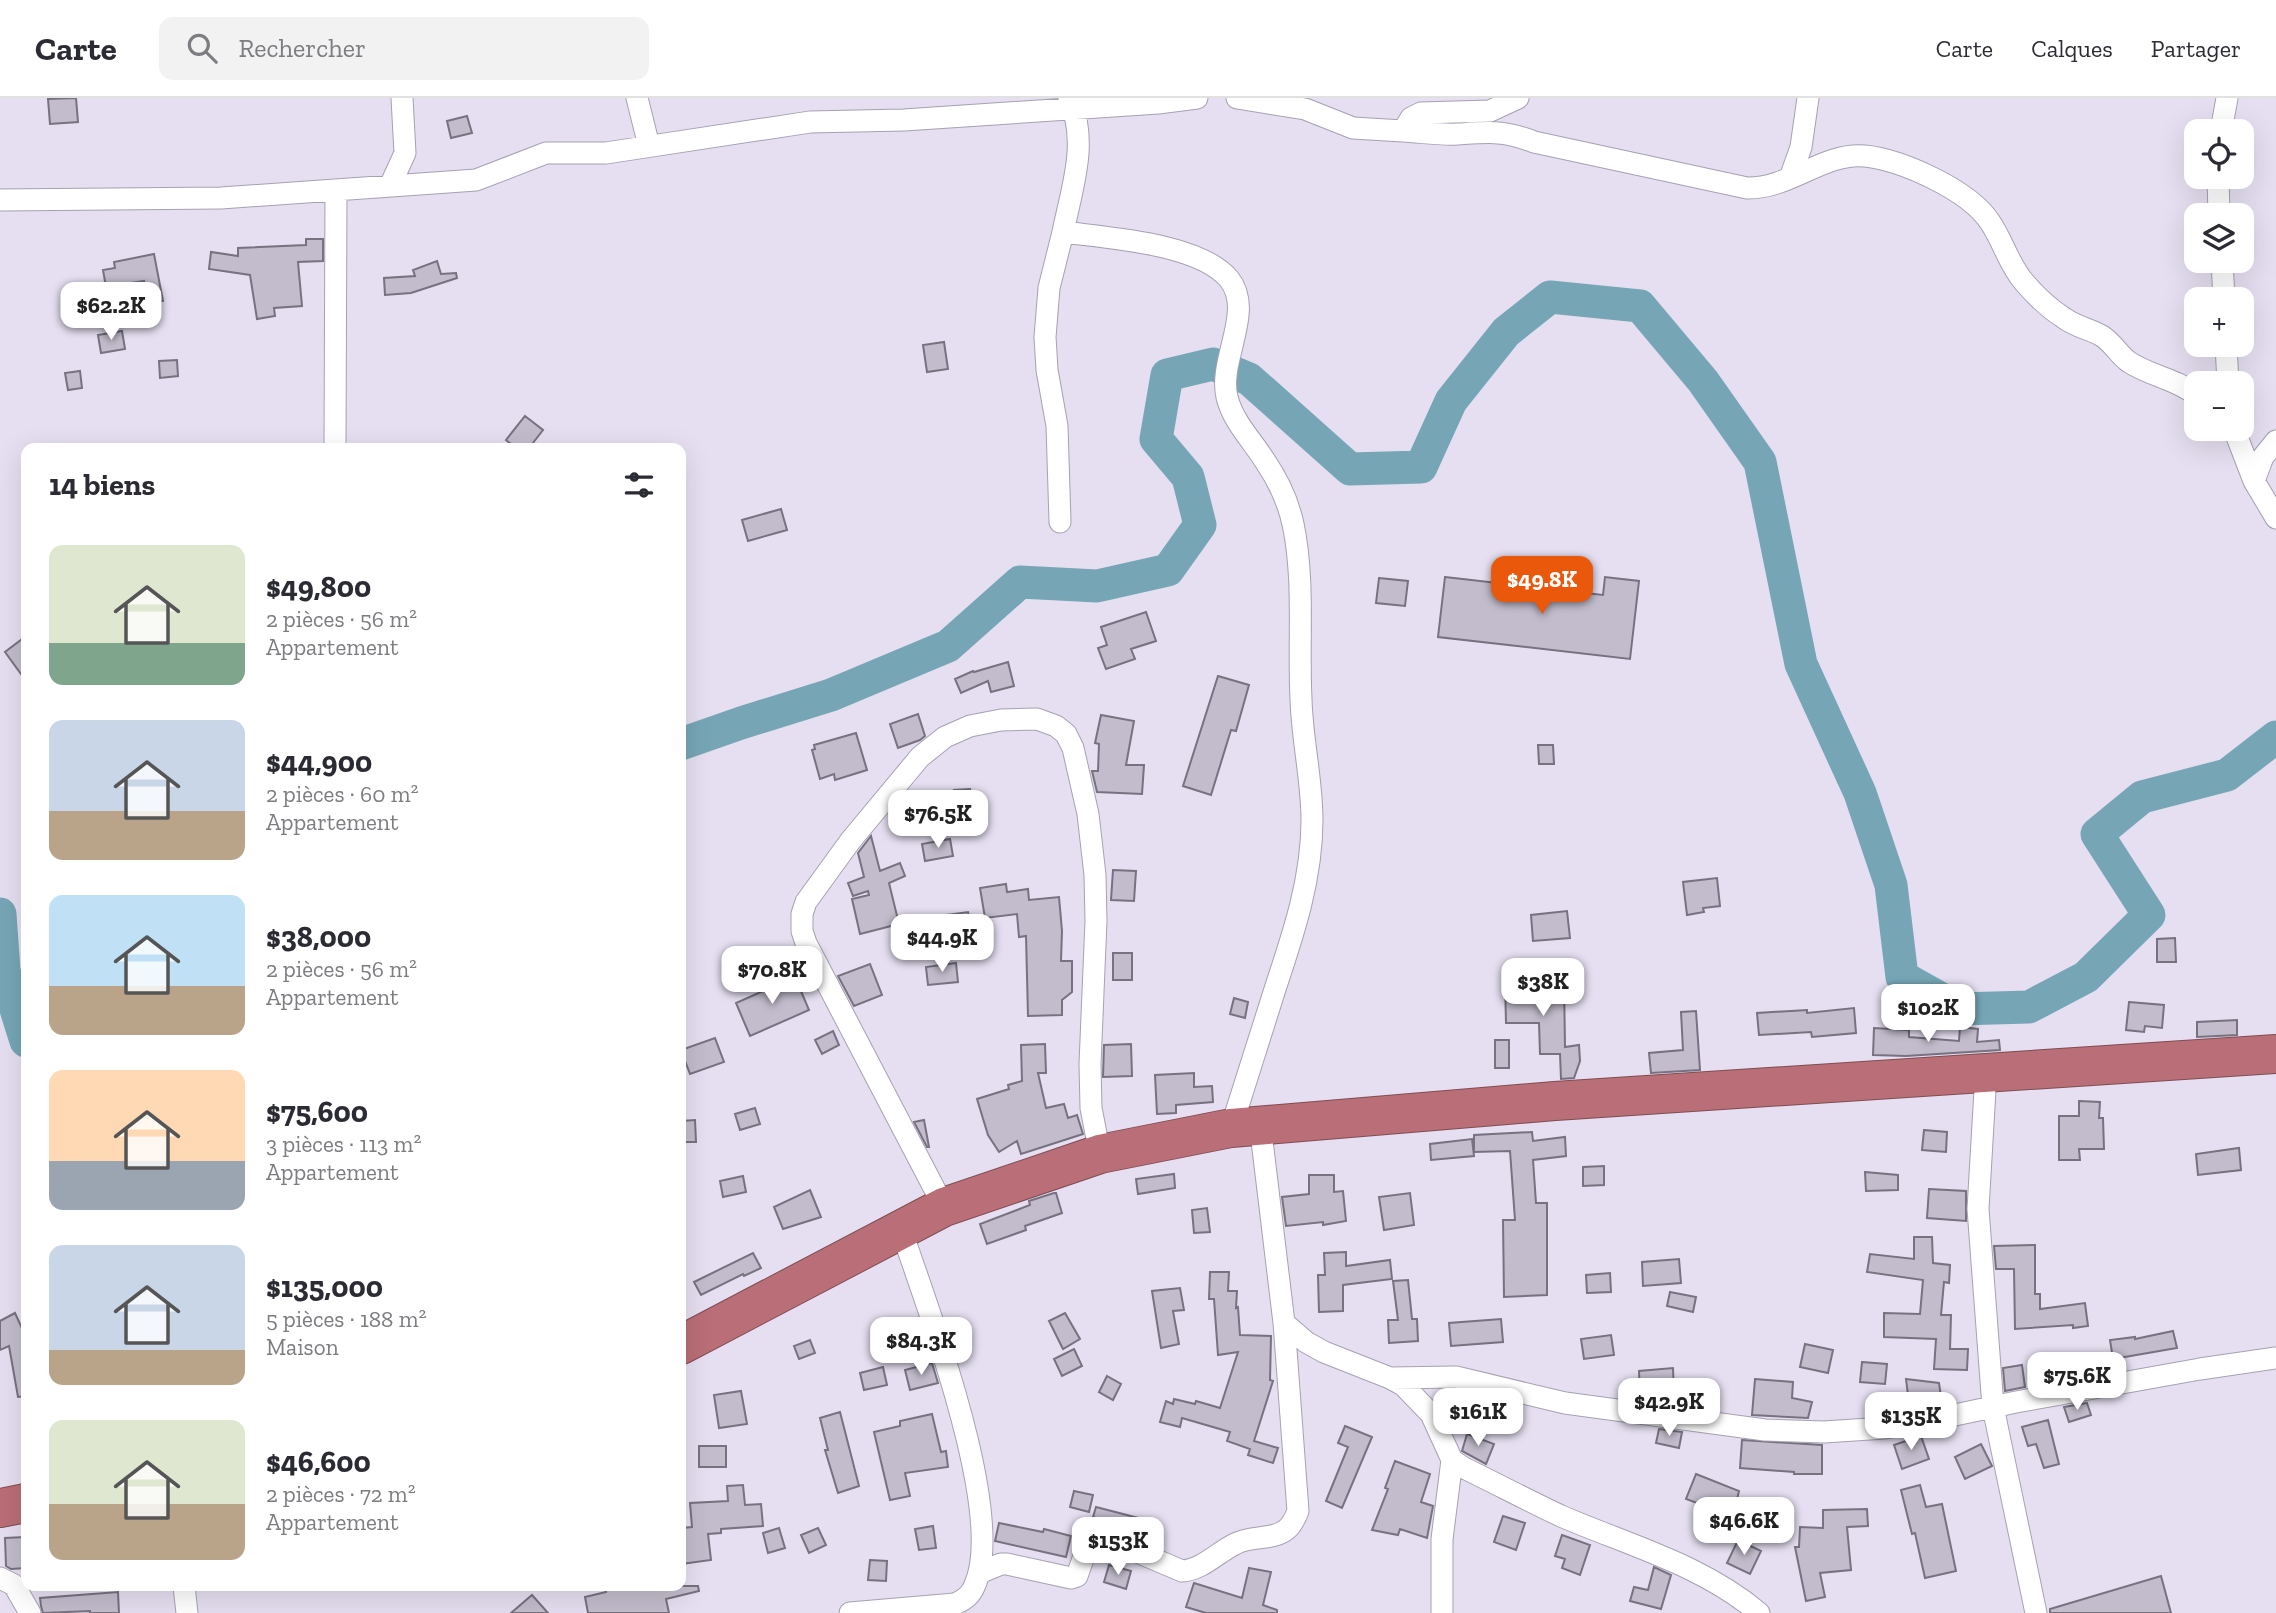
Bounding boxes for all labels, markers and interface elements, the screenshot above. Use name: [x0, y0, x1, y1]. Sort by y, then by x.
search box: [159, 17, 649, 80]
text: Carte: [35, 29, 117, 68]
icon: search: [183, 29, 221, 67]
text: Rechercher: [239, 32, 366, 64]
text: Carte: [1936, 34, 1993, 63]
text: Calques: [2031, 34, 2113, 63]
text: Partager: [2151, 34, 2241, 63]
map controls: [2184, 119, 2254, 441]
button: locate: [2184, 119, 2254, 189]
button: layers: [2184, 203, 2254, 273]
pin: $62.2K: [54, 282, 168, 342]
button: +: [2184, 287, 2254, 357]
text: $62.2K: [76, 291, 146, 319]
button: −: [2184, 371, 2254, 441]
icon: filters: [620, 466, 658, 504]
text: 14 biens: [49, 467, 155, 503]
pin: $49.8K: [1485, 556, 1599, 616]
text: $49.8K: [1507, 565, 1577, 593]
text: $49,800: [266, 569, 371, 605]
icon: home: [105, 573, 189, 657]
text: 2 pièces · 56 m²: [266, 605, 417, 633]
text: Appartement: [266, 633, 399, 661]
text: $44,900: [266, 744, 372, 780]
icon: home: [105, 748, 189, 832]
text: 2 pièces · 60 m²: [266, 780, 418, 808]
pin: $76.5K: [881, 790, 995, 850]
text: $76.5K: [904, 799, 972, 827]
text: Appartement: [266, 808, 399, 836]
pin: $44.9K: [885, 914, 999, 974]
text: $38,000: [266, 919, 371, 955]
icon: home: [105, 923, 189, 1007]
text: $44.9K: [907, 923, 977, 951]
pin: $70.8K: [715, 946, 829, 1006]
text: 2 pièces · 56 m²: [266, 955, 417, 983]
text: $70.8K: [737, 955, 807, 983]
pin: $38K: [1502, 958, 1584, 1018]
text: $38K: [1517, 967, 1569, 995]
text: Appartement: [266, 983, 399, 1011]
pin: $102K: [1879, 984, 1977, 1044]
text: $102K: [1897, 993, 1959, 1021]
text: $75,600: [266, 1094, 368, 1130]
icon: home: [105, 1098, 189, 1182]
text: 3 pièces · 113 m²: [266, 1130, 421, 1158]
text: Appartement: [266, 1158, 399, 1186]
text: $135,000: [266, 1269, 383, 1305]
icon: home: [105, 1273, 189, 1357]
text: 5 pièces · 188 m²: [266, 1305, 427, 1333]
pin: $84.3K: [864, 1318, 978, 1377]
text: $84.3K: [886, 1326, 956, 1354]
text: Maison: [266, 1333, 339, 1361]
pin: $75.6K: [2020, 1352, 2134, 1412]
text: $75.6K: [2043, 1361, 2111, 1389]
pin: $42.9K: [1612, 1378, 1726, 1438]
text: $42.9K: [1634, 1387, 1704, 1415]
pin: $161K: [1429, 1388, 1527, 1448]
pin: $135K: [1862, 1392, 1960, 1452]
text: $161K: [1449, 1397, 1507, 1425]
text: $135K: [1881, 1401, 1941, 1429]
text: $46,600: [266, 1444, 371, 1480]
icon: home: [105, 1448, 189, 1532]
text: 2 pièces · 72 m²: [266, 1480, 416, 1508]
pin: $46.6K: [1687, 1498, 1801, 1557]
text: $46.6K: [1709, 1506, 1779, 1534]
text: Appartement: [266, 1508, 399, 1536]
pin: $153K: [1069, 1518, 1167, 1577]
text: $153K: [1088, 1526, 1148, 1554]

